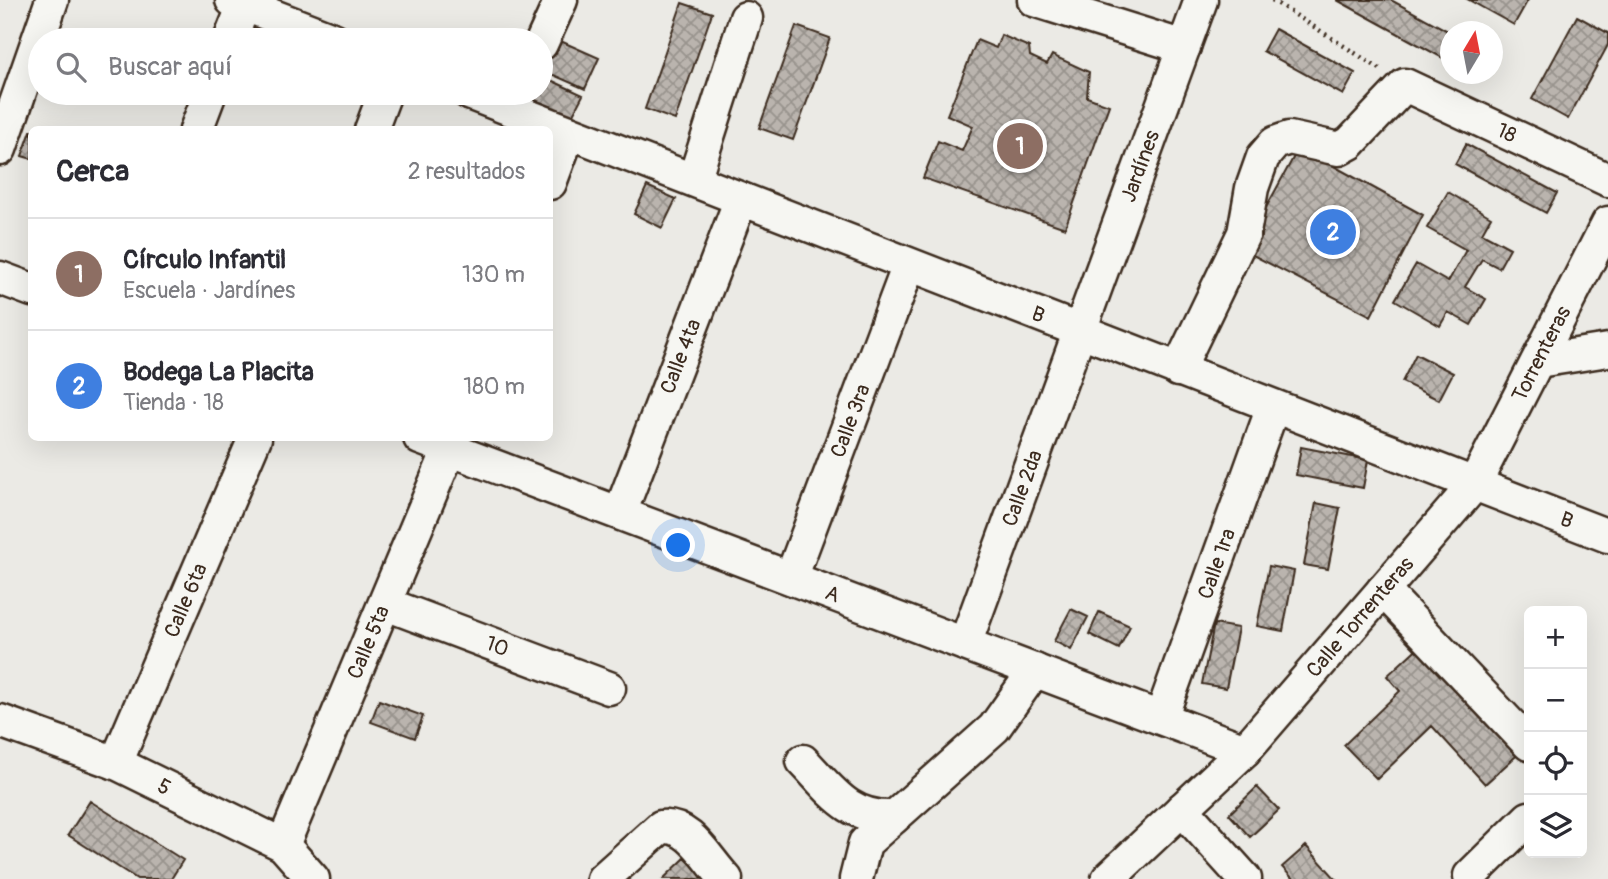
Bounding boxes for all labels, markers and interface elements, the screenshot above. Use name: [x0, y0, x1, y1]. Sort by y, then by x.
north arrow: [1440, 21, 1503, 84]
search box: [28, 28, 553, 105]
icon: search: [52, 48, 90, 86]
text: Buscar aquí: [108, 51, 232, 83]
street label: 18: [1492, 117, 1521, 149]
pin: 1: [997, 120, 1043, 172]
street label: Jardínes: [1115, 126, 1166, 206]
text: Cerca: [56, 153, 129, 190]
text: 2 resultados: [408, 157, 525, 186]
pin: 2: [1310, 206, 1356, 258]
text: Círculo Infantil: [123, 244, 286, 276]
text: 1: [75, 260, 84, 289]
text: 130 m: [462, 260, 525, 289]
text: Escuela · Jardínes: [123, 276, 295, 305]
street label: B: [1028, 300, 1049, 330]
street label: Torrenteras: [1506, 301, 1578, 406]
street label: Calle 4ta: [654, 315, 708, 398]
text: Bodega La Placita: [123, 356, 314, 388]
text: 2: [73, 372, 85, 401]
text: 180 m: [463, 372, 525, 401]
street label: Calle 3ra: [825, 380, 877, 462]
text: Tienda · 18: [123, 388, 224, 417]
street label: Calle 2da: [996, 446, 1049, 530]
street label: B: [1556, 506, 1577, 535]
street label: Calle 1ra: [1192, 525, 1242, 603]
your location: [661, 528, 695, 562]
street label: Calle Torrenteras: [1301, 551, 1420, 683]
street label: Calle 6ta: [158, 559, 214, 642]
street label: A: [821, 579, 843, 610]
street label: Calle 5ta: [341, 602, 396, 683]
map controls: [1524, 606, 1587, 858]
button: +: [1524, 606, 1587, 669]
street label: 10: [482, 630, 513, 663]
button: −: [1524, 669, 1587, 732]
button: locate: [1524, 732, 1587, 795]
street label: 5: [153, 772, 175, 802]
button: layers: [1524, 795, 1587, 858]

